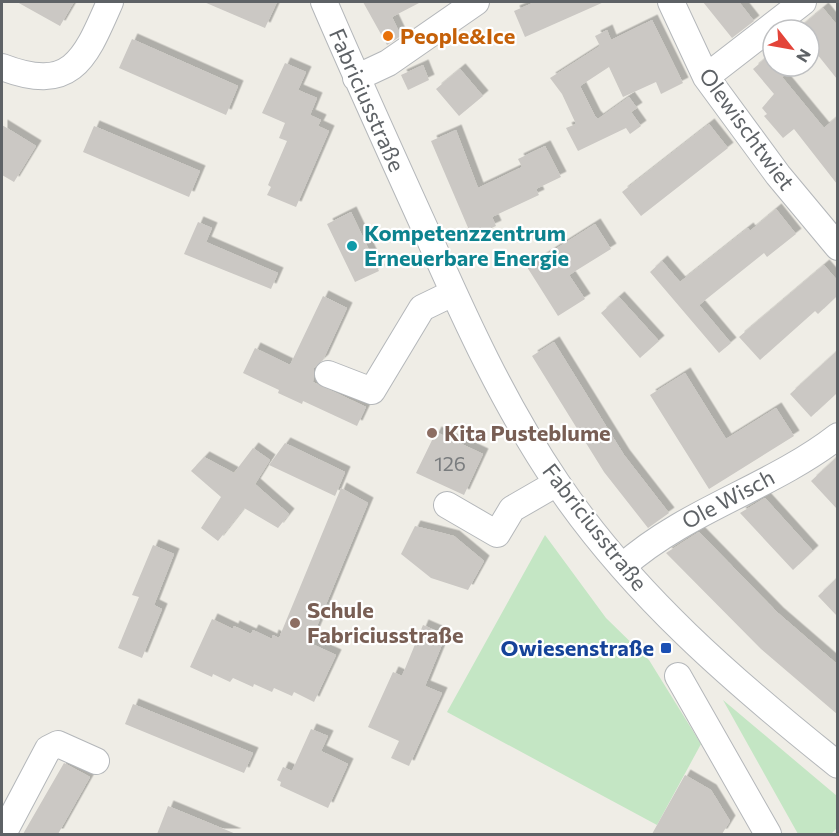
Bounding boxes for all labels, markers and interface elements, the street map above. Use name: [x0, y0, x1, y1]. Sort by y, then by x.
north arrow: [761, 18, 821, 78]
place label: People&Ice: [400, 22, 515, 49]
street label: Fabriciusstraße: [324, 24, 411, 176]
marker: People&Ice: [381, 29, 395, 43]
text: N: [793, 46, 816, 66]
street label: Olewischtwiet: [694, 62, 801, 195]
place label: Kompetenzzentrum Erneuerbare Energie: [364, 219, 569, 271]
marker: Kompetenzzentrum Erneuerbare Energie: [345, 239, 359, 253]
place label: Kita Pusteblume: [444, 419, 611, 446]
marker: Kita Pusteblume: [425, 426, 439, 440]
house number: 126: [434, 451, 466, 475]
street label: Fabriciusstraße: [537, 458, 653, 596]
street label: Ole Wisch: [677, 463, 779, 534]
place label: Schule Fabriciusstraße: [307, 596, 464, 648]
marker: Schule Fabriciusstraße: [288, 616, 302, 630]
place label: Owiesenstraße: [501, 634, 654, 661]
marker: Owiesenstraße: [659, 641, 673, 655]

